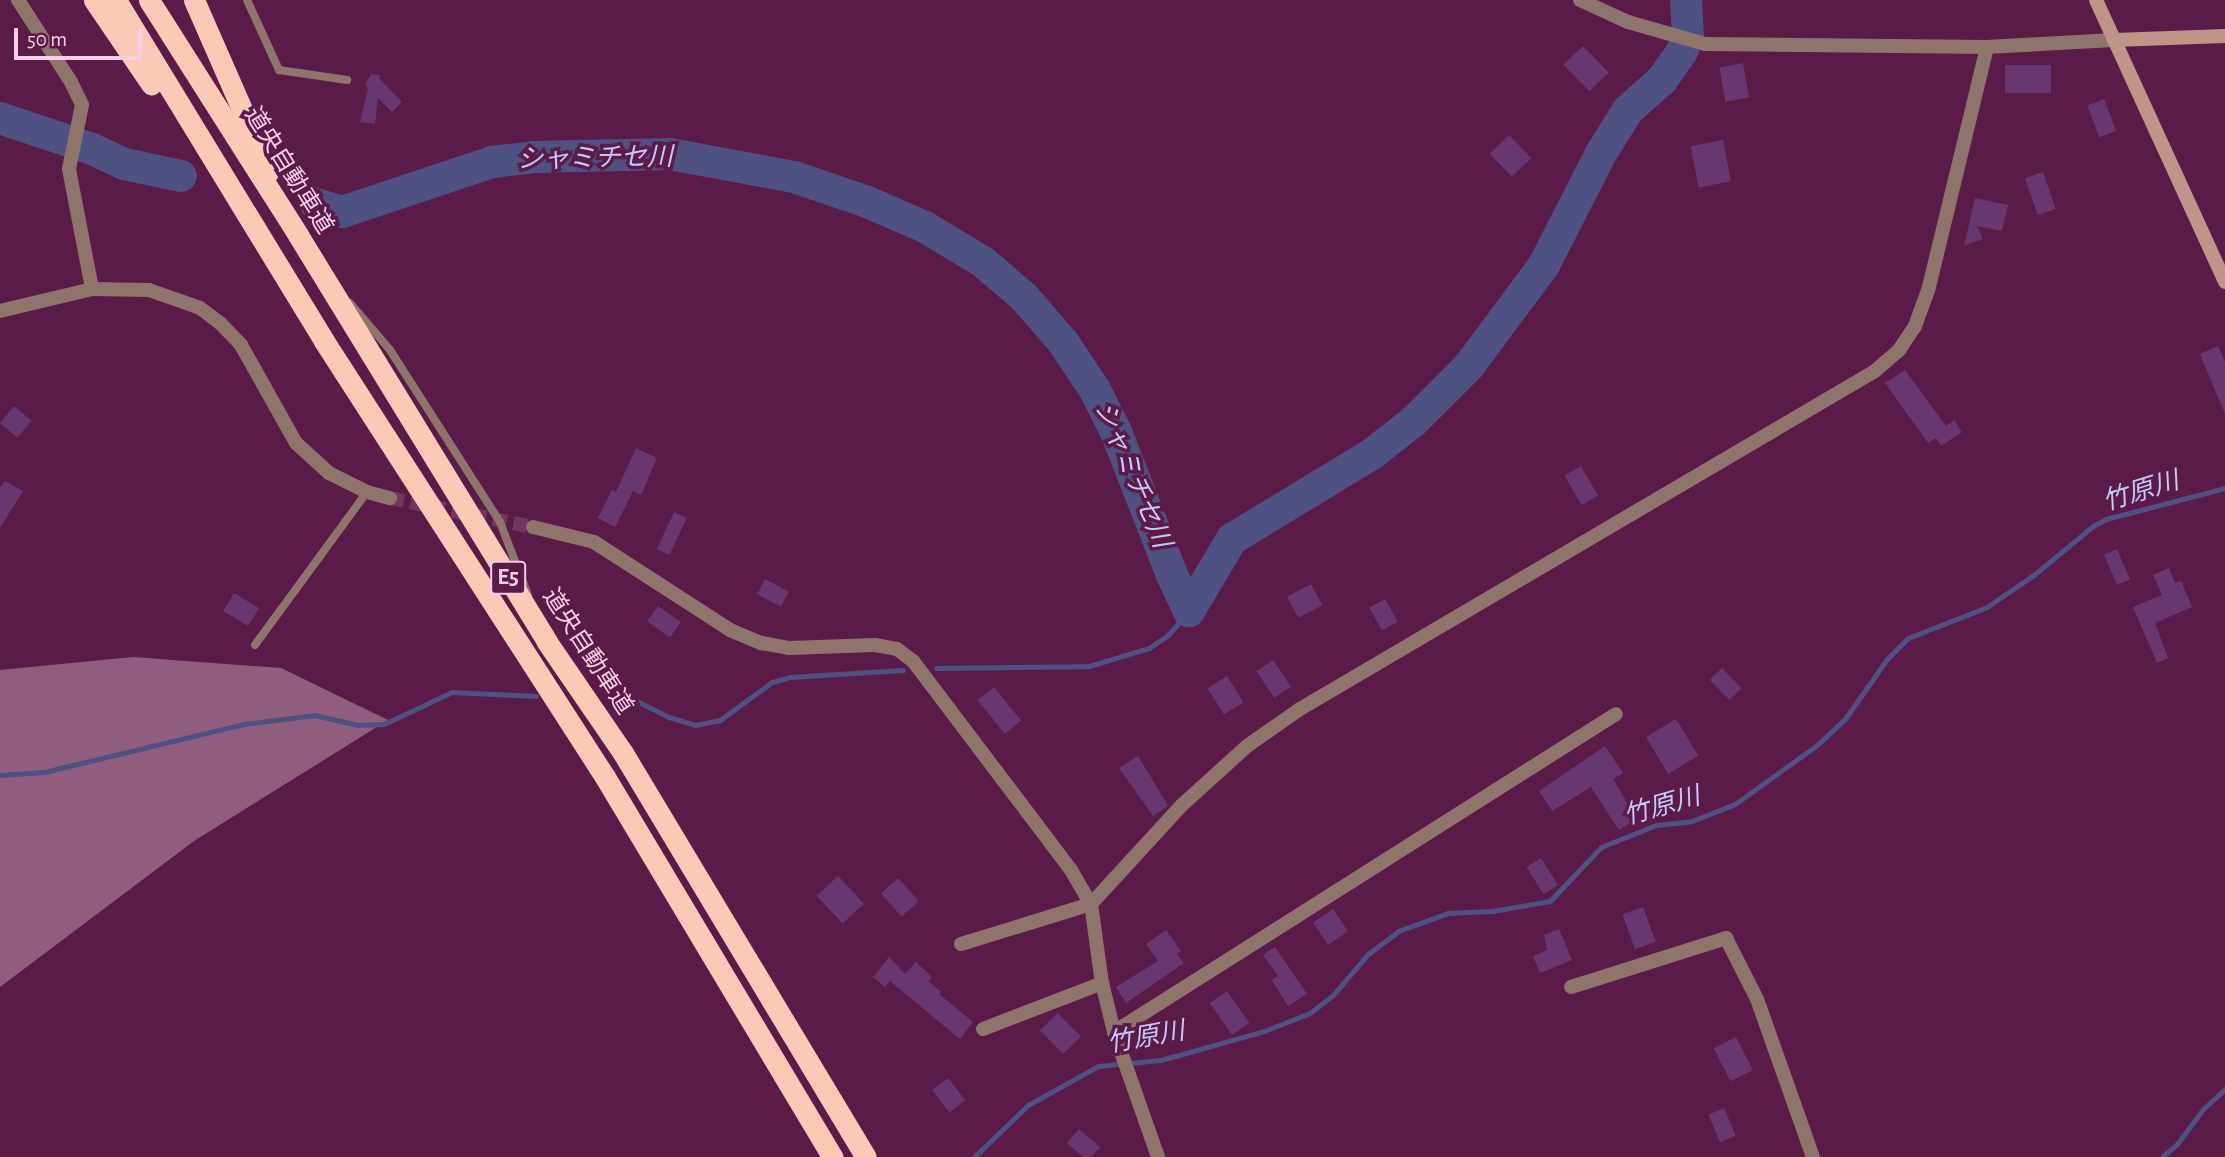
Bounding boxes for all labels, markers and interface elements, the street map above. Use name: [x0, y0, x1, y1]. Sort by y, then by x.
scale bar: [18, 14, 145, 58]
text: 50 m: [27, 29, 67, 50]
street label: 道央自動車道: [238, 102, 338, 240]
water label: シャミチセ川: [517, 142, 673, 176]
water label: シャミチセ川: [1087, 397, 1177, 553]
water label: 竹原川: [2099, 466, 2183, 518]
road number: E5: [489, 558, 527, 598]
street label: 道央自動車道: [536, 584, 638, 720]
water label: 竹原川: [1620, 781, 1704, 833]
water label: 竹原川: [1105, 1016, 1187, 1060]

